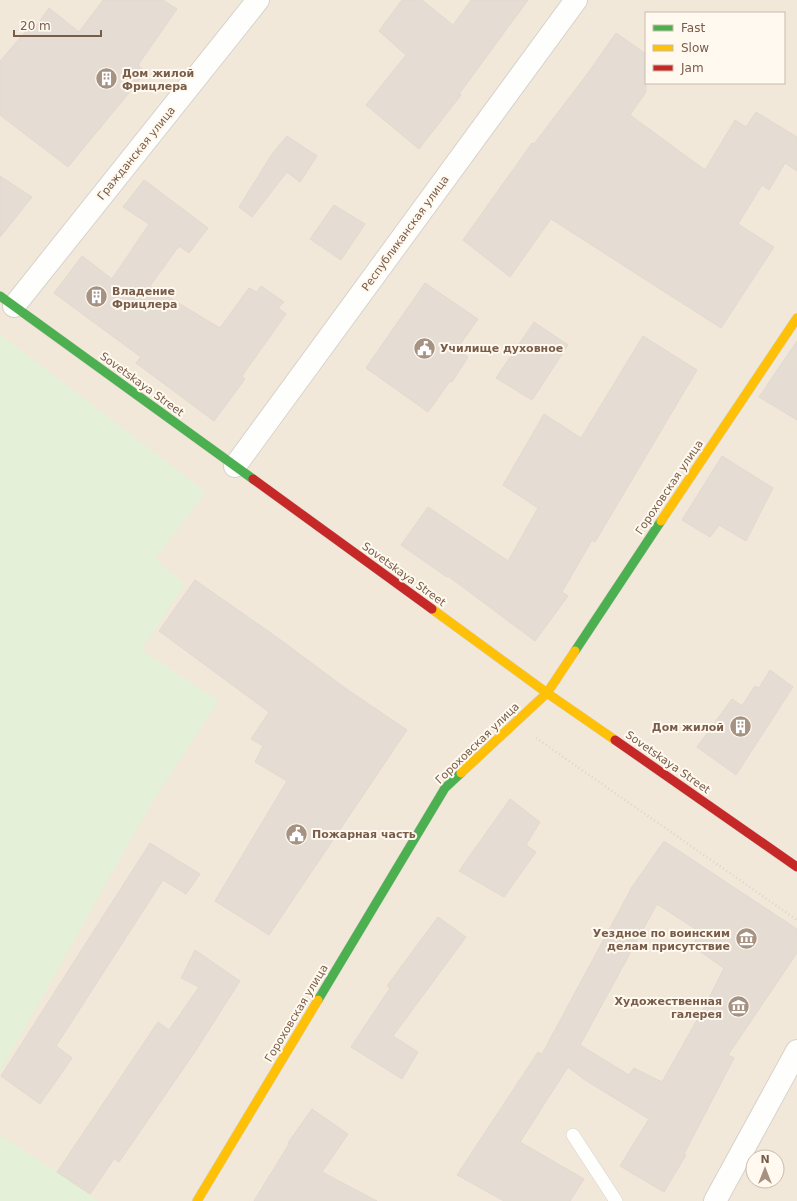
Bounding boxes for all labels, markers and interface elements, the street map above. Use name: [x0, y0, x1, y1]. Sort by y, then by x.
scale bar: [14, 12, 101, 38]
legend: [645, 12, 785, 84]
text: 20 m: [20, 19, 51, 33]
text: Fast: [681, 21, 705, 35]
text: Slow: [681, 41, 709, 55]
text: Jam: [680, 61, 704, 75]
building icon: Дом жилой Фрицлера: [94, 66, 120, 92]
place label: Дом жилой Фрицлера: [122, 67, 194, 93]
street label: Гражданская улица: [95, 104, 178, 203]
street label: Республиканская улица: [359, 173, 452, 293]
building icon: Владение Фрицлера: [84, 284, 110, 310]
place label: Владение Фрицлера: [112, 285, 177, 311]
public building icon: Училище духовное: [411, 335, 437, 361]
place label: Училище духовное: [440, 342, 563, 355]
street label: Sovetskaya Street: [97, 350, 187, 419]
street label: Гороховская улица: [633, 437, 706, 537]
street label: Sovetskaya Street: [359, 540, 449, 609]
street label: Гороховская улица: [433, 700, 522, 787]
building icon: Дом жилой: [727, 714, 753, 740]
place label: Дом жилой: [652, 721, 724, 734]
street label: Sovetskaya Street: [623, 728, 713, 797]
public building icon: Пожарная часть: [283, 821, 309, 847]
place label: Пожарная часть: [312, 828, 416, 841]
museum icon: Уездное по воинским делам присутствие: [733, 926, 759, 952]
place label: Уездное по воинским делам присутствие: [593, 927, 730, 953]
street label: Гороховская улица: [262, 962, 331, 1064]
museum icon: Художественная галерея: [725, 994, 751, 1020]
place label: Художественная галерея: [614, 995, 722, 1021]
north arrow: [745, 1149, 785, 1189]
text: N: [760, 1153, 770, 1166]

